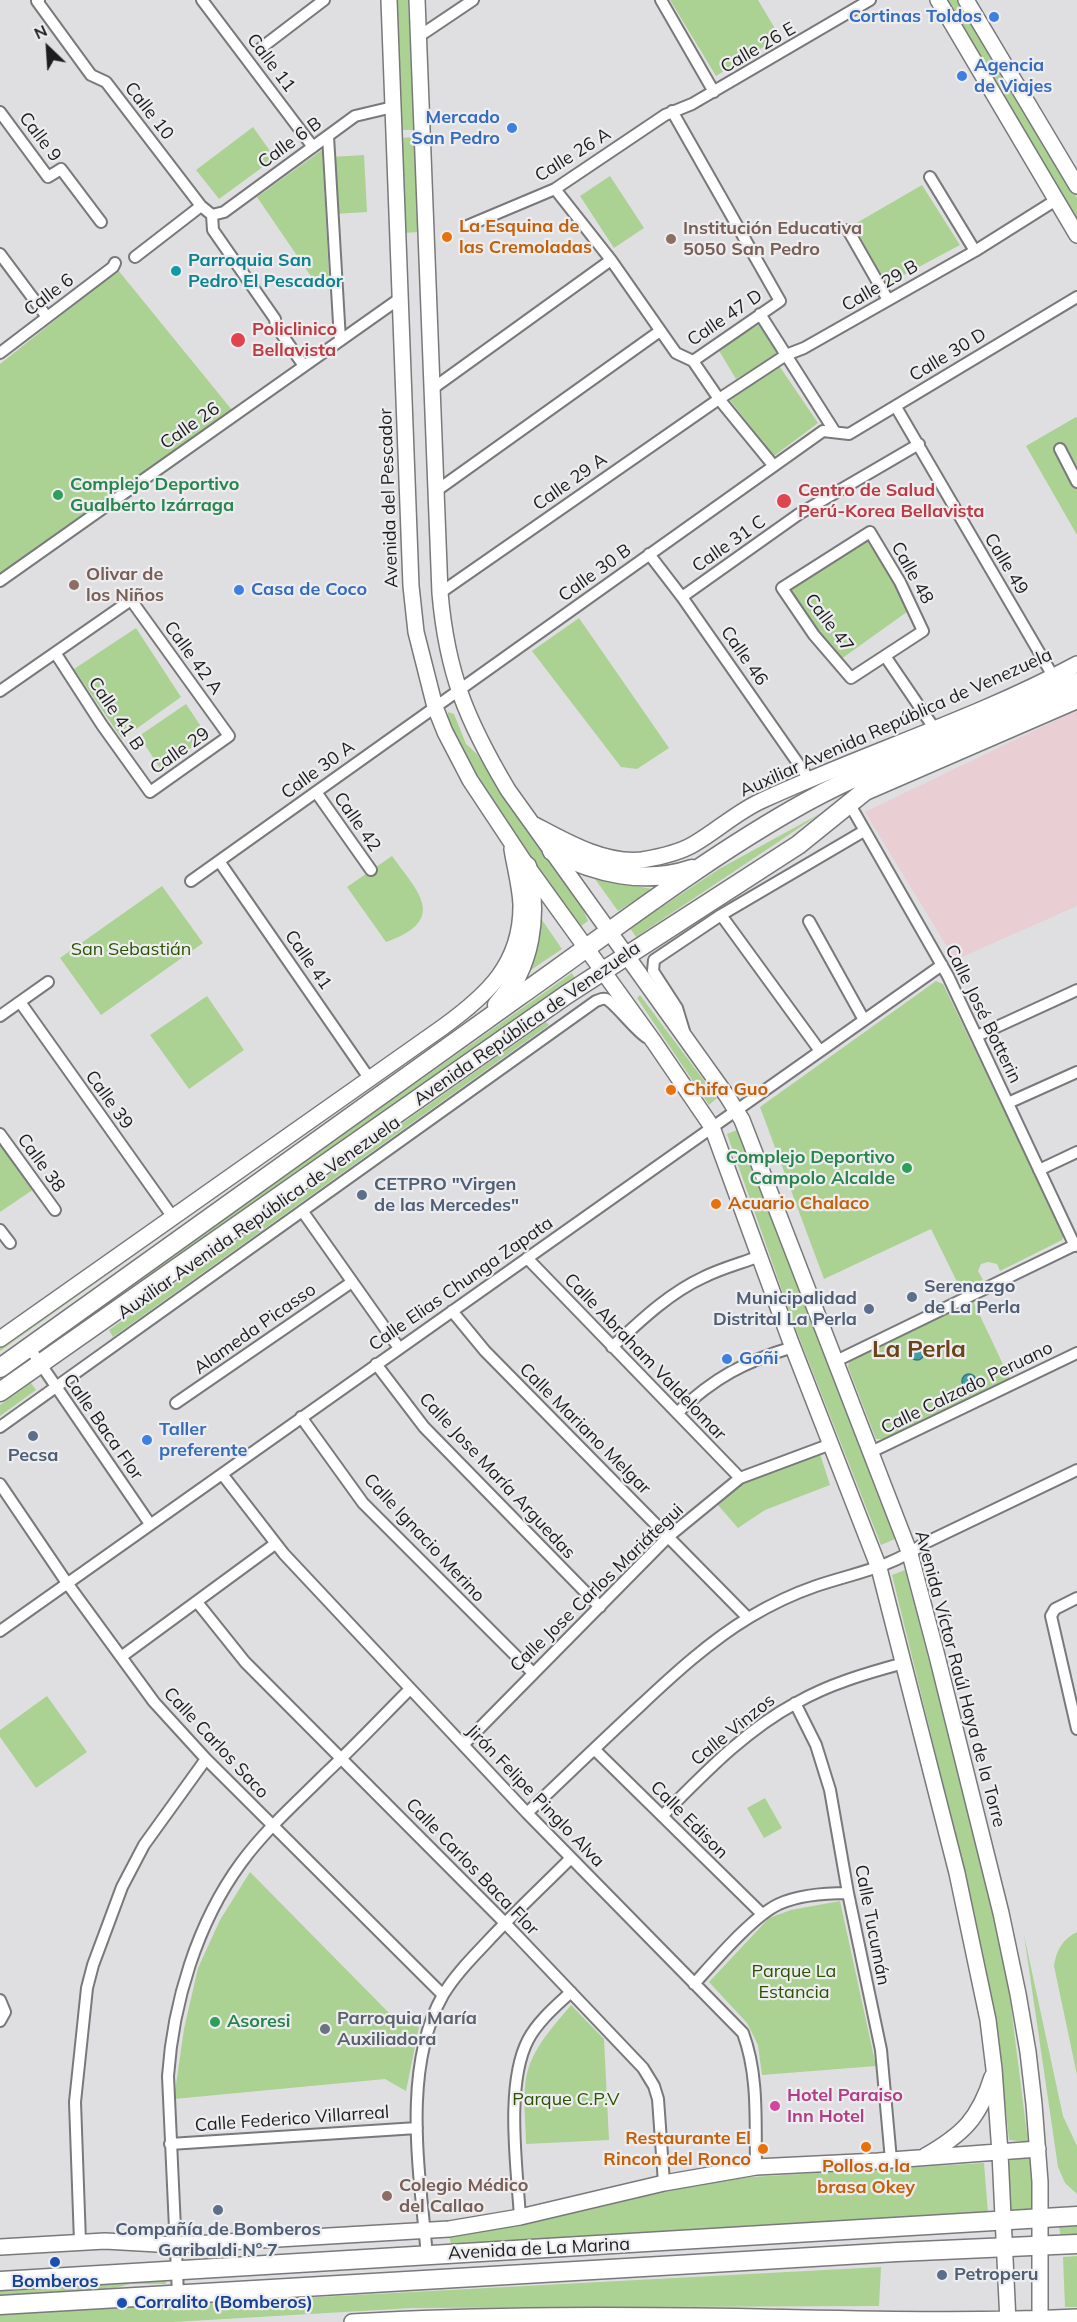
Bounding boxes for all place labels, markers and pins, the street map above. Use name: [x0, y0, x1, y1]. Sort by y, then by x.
place label: Cortinas Toldos: [849, 6, 982, 28]
marker: Cortinas Toldos: [987, 10, 1001, 24]
place label: Agencia de Viajes: [974, 55, 1052, 98]
marker: Agencia de Viajes: [955, 69, 969, 83]
place label: Mercado San Pedro: [411, 107, 500, 150]
marker: Mercado San Pedro: [505, 121, 519, 135]
place label: La Esquina de las Cremoladas: [459, 216, 592, 258]
place label: Institución Educativa 5050 San Pedro: [683, 218, 862, 260]
marker: La Esquina de las Cremoladas: [440, 230, 454, 244]
marker: Institución Educativa 5050 San Pedro: [664, 232, 678, 246]
place label: Parroquia San Pedro El Pescador: [188, 250, 343, 292]
marker: Parroquia San Pedro El Pescador: [169, 264, 183, 278]
place label: Policlinico Bellavista: [252, 319, 337, 362]
marker: Policlinico Bellavista: [229, 331, 247, 349]
place label: Complejo Deportivo Gualberto Izárraga: [70, 474, 239, 516]
place label: Centro de Salud Perú-Korea Bellavista: [798, 480, 985, 522]
marker: Complejo Deportivo Gualberto Izárraga: [51, 488, 65, 502]
marker: Centro de Salud Perú-Korea Bellavista: [775, 492, 793, 510]
place label: Olivar de los Niños: [86, 564, 164, 606]
marker: Olivar de los Niños: [67, 578, 81, 592]
place label: Casa de Coco: [251, 579, 367, 601]
marker: Casa de Coco: [232, 583, 246, 597]
place label: Chifa Guo: [683, 1079, 768, 1101]
marker: Chifa Guo: [664, 1083, 678, 1097]
place label: Complejo Deportivo Campolo Alcalde: [726, 1147, 895, 1190]
marker: Complejo Deportivo Campolo Alcalde: [900, 1161, 914, 1175]
place label: CETPRO "Virgen de las Mercedes": [374, 1174, 519, 1216]
marker: CETPRO "Virgen de las Mercedes": [355, 1188, 369, 1202]
place label: Acuario Chalaco: [728, 1193, 869, 1215]
marker: Acuario Chalaco: [709, 1197, 723, 1211]
place label: Serenazgo de La Perla: [924, 1276, 1020, 1318]
place label: Municipalidad Distrital La Perla: [713, 1288, 857, 1330]
marker: Serenazgo de La Perla: [905, 1290, 919, 1304]
marker: Municipalidad Distrital La Perla: [862, 1302, 876, 1316]
place label: Goñi: [739, 1348, 779, 1370]
marker: Goñi: [720, 1352, 734, 1366]
place label: Taller preferente: [159, 1419, 247, 1462]
marker: Pecsa: [26, 1429, 40, 1443]
marker: Taller preferente: [140, 1433, 154, 1447]
place label: Pecsa: [8, 1445, 58, 1467]
place label: Parroquia María Auxiliadora: [337, 2008, 477, 2050]
place label: Asoresi: [227, 2011, 291, 2033]
marker: Asoresi: [208, 2015, 222, 2029]
marker: Parroquia María Auxiliadora: [318, 2022, 332, 2036]
place label: Hotel Paraiso Inn Hotel: [787, 2085, 903, 2128]
marker: Hotel Paraiso Inn Hotel: [768, 2099, 782, 2113]
place label: Restaurante El Rincon del Ronco: [603, 2128, 751, 2170]
marker: Pollos a la brasa Okey: [859, 2140, 873, 2154]
marker: Restaurante El Rincon del Ronco: [756, 2142, 770, 2156]
place label: Pollos a la brasa Okey: [817, 2156, 915, 2198]
place label: Colegio Médico del Callao: [399, 2175, 528, 2218]
marker: Colegio Médico del Callao: [380, 2189, 394, 2203]
marker: Compañía de Bomberos Garibaldi Nº 7: [211, 2203, 225, 2217]
place label: Compañía de Bomberos Garibaldi Nº 7: [115, 2219, 321, 2262]
marker: Bomberos: [48, 2255, 62, 2269]
place label: Petroperu: [954, 2264, 1039, 2286]
marker: Petroperu: [935, 2268, 949, 2282]
place label: Bomberos: [12, 2271, 98, 2293]
place label: Corralito (Bomberos): [134, 2292, 313, 2314]
marker: Corralito (Bomberos): [115, 2296, 129, 2310]

